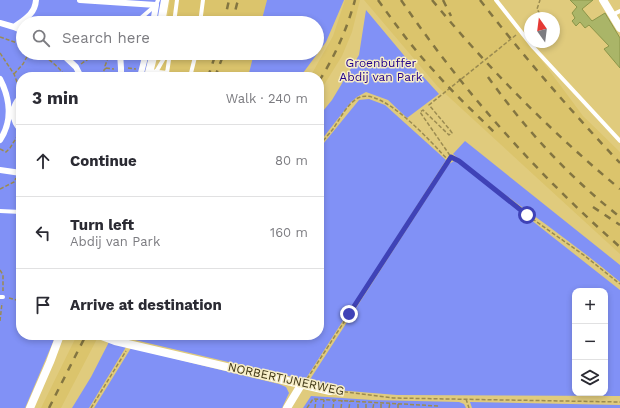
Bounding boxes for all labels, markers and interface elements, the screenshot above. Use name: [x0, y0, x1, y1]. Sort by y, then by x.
north arrow: [524, 12, 560, 48]
search box: [16, 16, 324, 60]
icon: search: [30, 27, 52, 49]
text: Search here: [62, 29, 150, 47]
park label: Groenbuffer Abdij van Park: [339, 56, 423, 84]
text: 3 min: [32, 88, 78, 108]
text: Walk · 240 m: [226, 91, 308, 106]
icon: ahead: [32, 150, 54, 172]
text: Continue: [70, 152, 137, 170]
text: 80 m: [275, 153, 308, 168]
route start: [518, 206, 536, 224]
text: Turn left: [70, 216, 134, 234]
icon: left: [32, 222, 54, 244]
text: 160 m: [270, 225, 308, 240]
text: Abdij van Park: [70, 234, 160, 249]
map controls: [572, 288, 608, 396]
button: +: [572, 288, 608, 324]
icon: arrive: [32, 294, 54, 316]
text: Arrive at destination: [70, 296, 222, 314]
route end: [340, 305, 358, 323]
button: −: [572, 324, 608, 360]
street label: NORBERTIJNERWEG: [227, 360, 345, 398]
button: layers: [572, 360, 608, 396]

